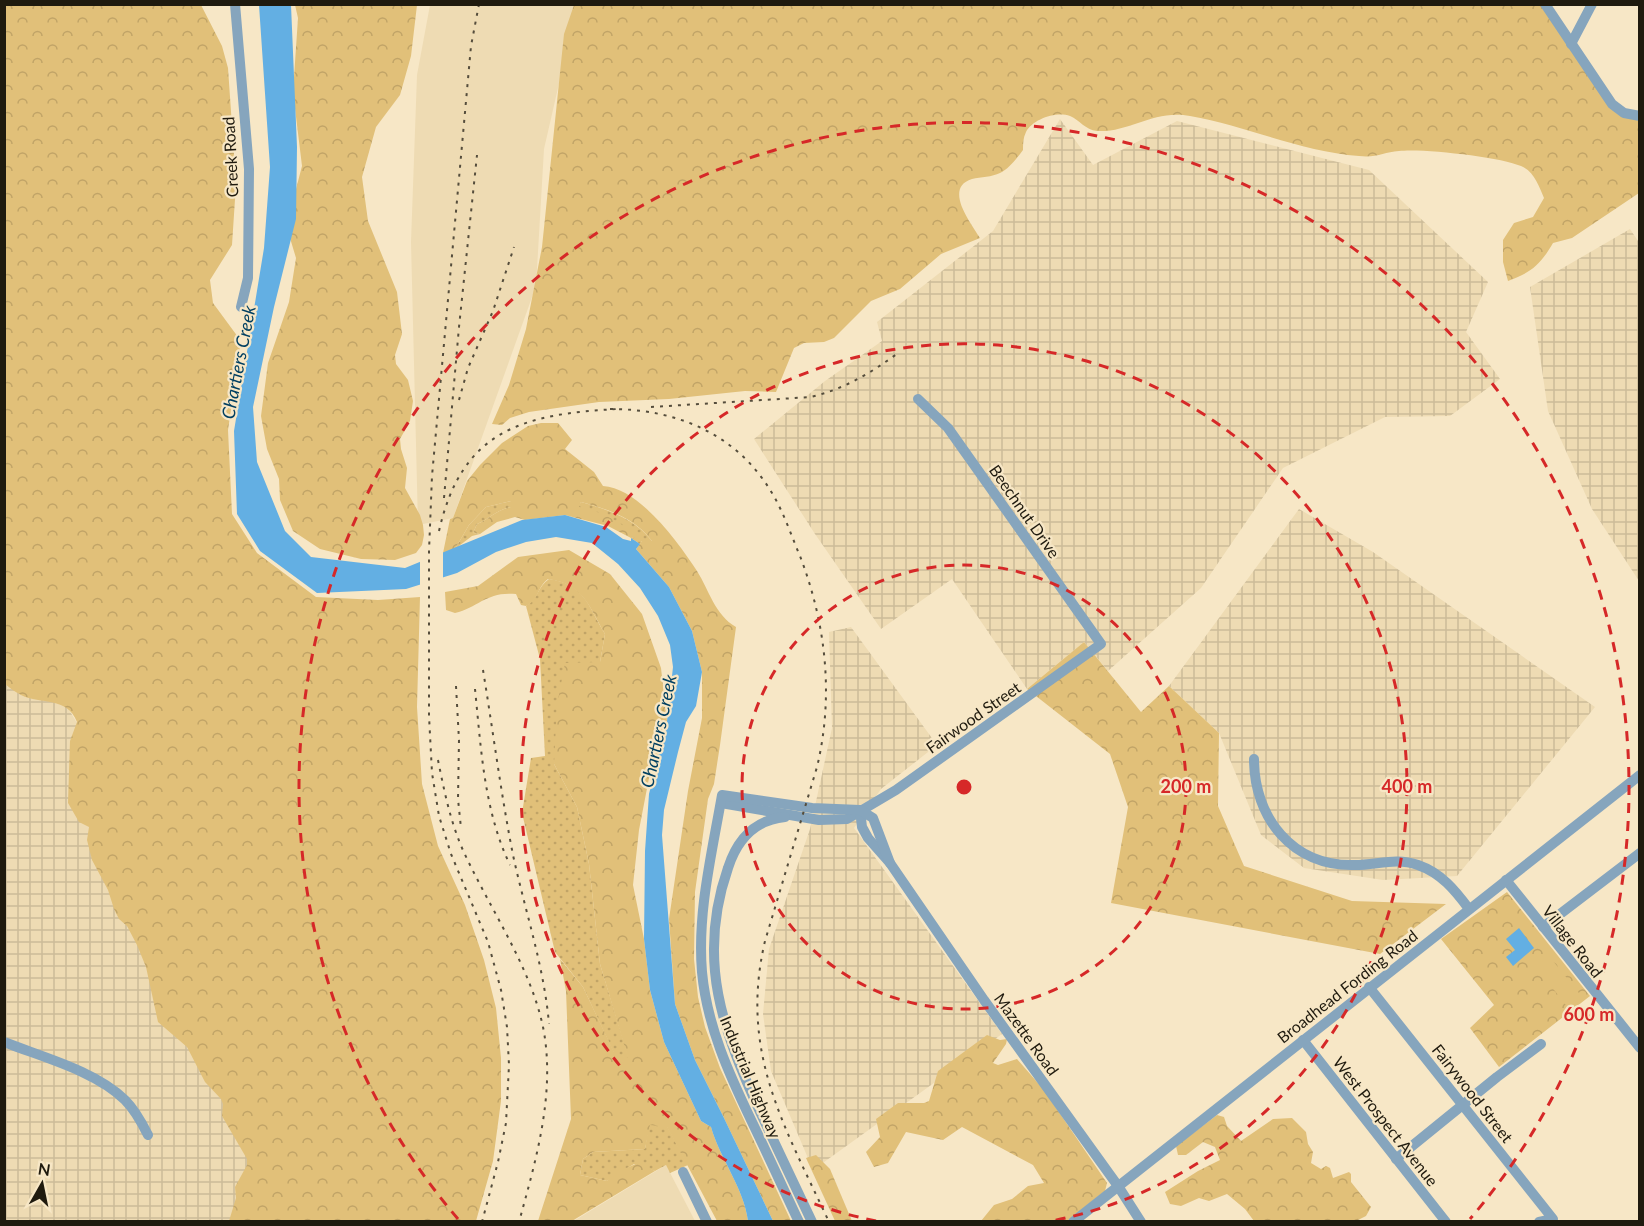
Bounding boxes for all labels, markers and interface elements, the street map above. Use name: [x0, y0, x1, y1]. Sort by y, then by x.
street label: Creek Road: [218, 116, 242, 198]
water label: Chartiers Creek: [216, 303, 260, 421]
street label: Beechnut Drive: [986, 461, 1064, 561]
water label: Chartiers Creek: [635, 672, 681, 790]
street label: Fairwood Street: [922, 677, 1024, 757]
text: 200 m: [1161, 775, 1211, 797]
text: 400 m: [1382, 775, 1432, 797]
centre of rings: [954, 777, 974, 797]
street label: Village Road: [1539, 901, 1607, 981]
street label: Broadhead Fording Road: [1273, 925, 1421, 1047]
street label: Mazette Road: [991, 989, 1063, 1079]
text: 600 m: [1564, 1003, 1614, 1025]
street label: Industrial Highway: [717, 1013, 786, 1142]
street label: Fairywood Street: [1429, 1040, 1517, 1146]
street label: West Prospect Avenue: [1330, 1052, 1442, 1190]
north arrow: [12, 1154, 72, 1214]
text: N: [37, 1158, 52, 1179]

